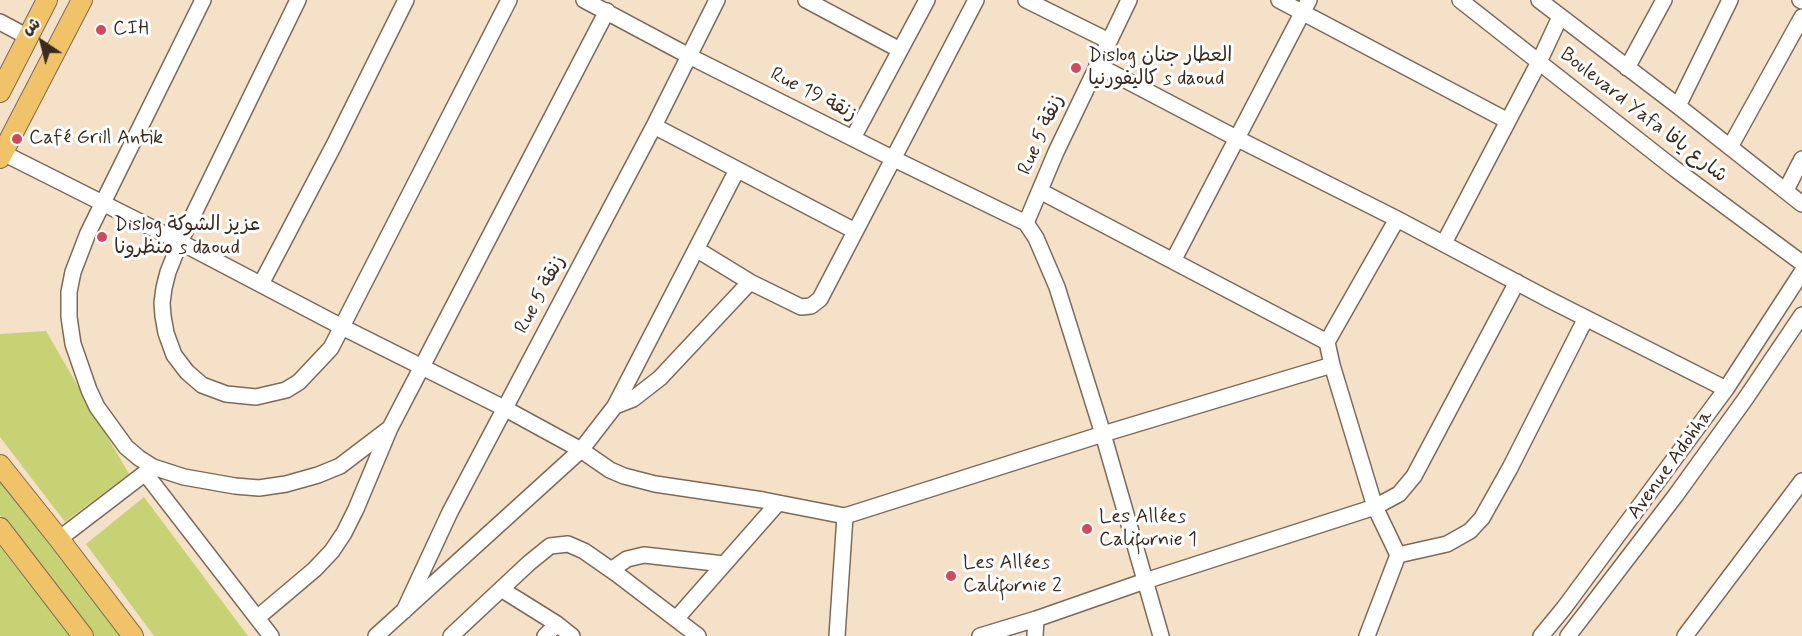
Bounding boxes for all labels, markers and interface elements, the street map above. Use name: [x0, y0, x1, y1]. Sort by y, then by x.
north arrow: [12, 12, 72, 72]
text: ش: [18, 13, 45, 41]
place label: CIH: [113, 18, 149, 42]
marker: CIH: [94, 23, 108, 37]
street label: Boulevard Yafa شارع يافا: [1555, 43, 1731, 189]
place label: Dislog العطار جنان كاليفورنيا s daoud: [1088, 45, 1232, 92]
marker: Dislog العطار جنان كاليفورنيا s daoud: [1069, 61, 1083, 75]
street label: Rue 19 زنقة: [766, 63, 860, 127]
street label: Rue 5 زنقة: [1014, 91, 1070, 179]
place label: Café Grill Antik: [29, 127, 163, 151]
marker: Café Grill Antik: [10, 132, 24, 146]
place label: Dislog عزيز الشوكة منظرونا s daoud: [114, 214, 260, 261]
marker: Dislog عزيز الشوكة منظرونا s daoud: [95, 230, 109, 244]
street label: Rue 5 زنقة: [510, 252, 572, 338]
street label: Avenue Adohha: [1623, 406, 1719, 524]
place label: Les Allées Californie 1: [1099, 506, 1197, 553]
marker: Les Allées Californie 1: [1080, 522, 1094, 536]
place label: Les Allées Californie 2: [963, 552, 1062, 599]
marker: Les Allées Californie 2: [944, 569, 958, 583]

